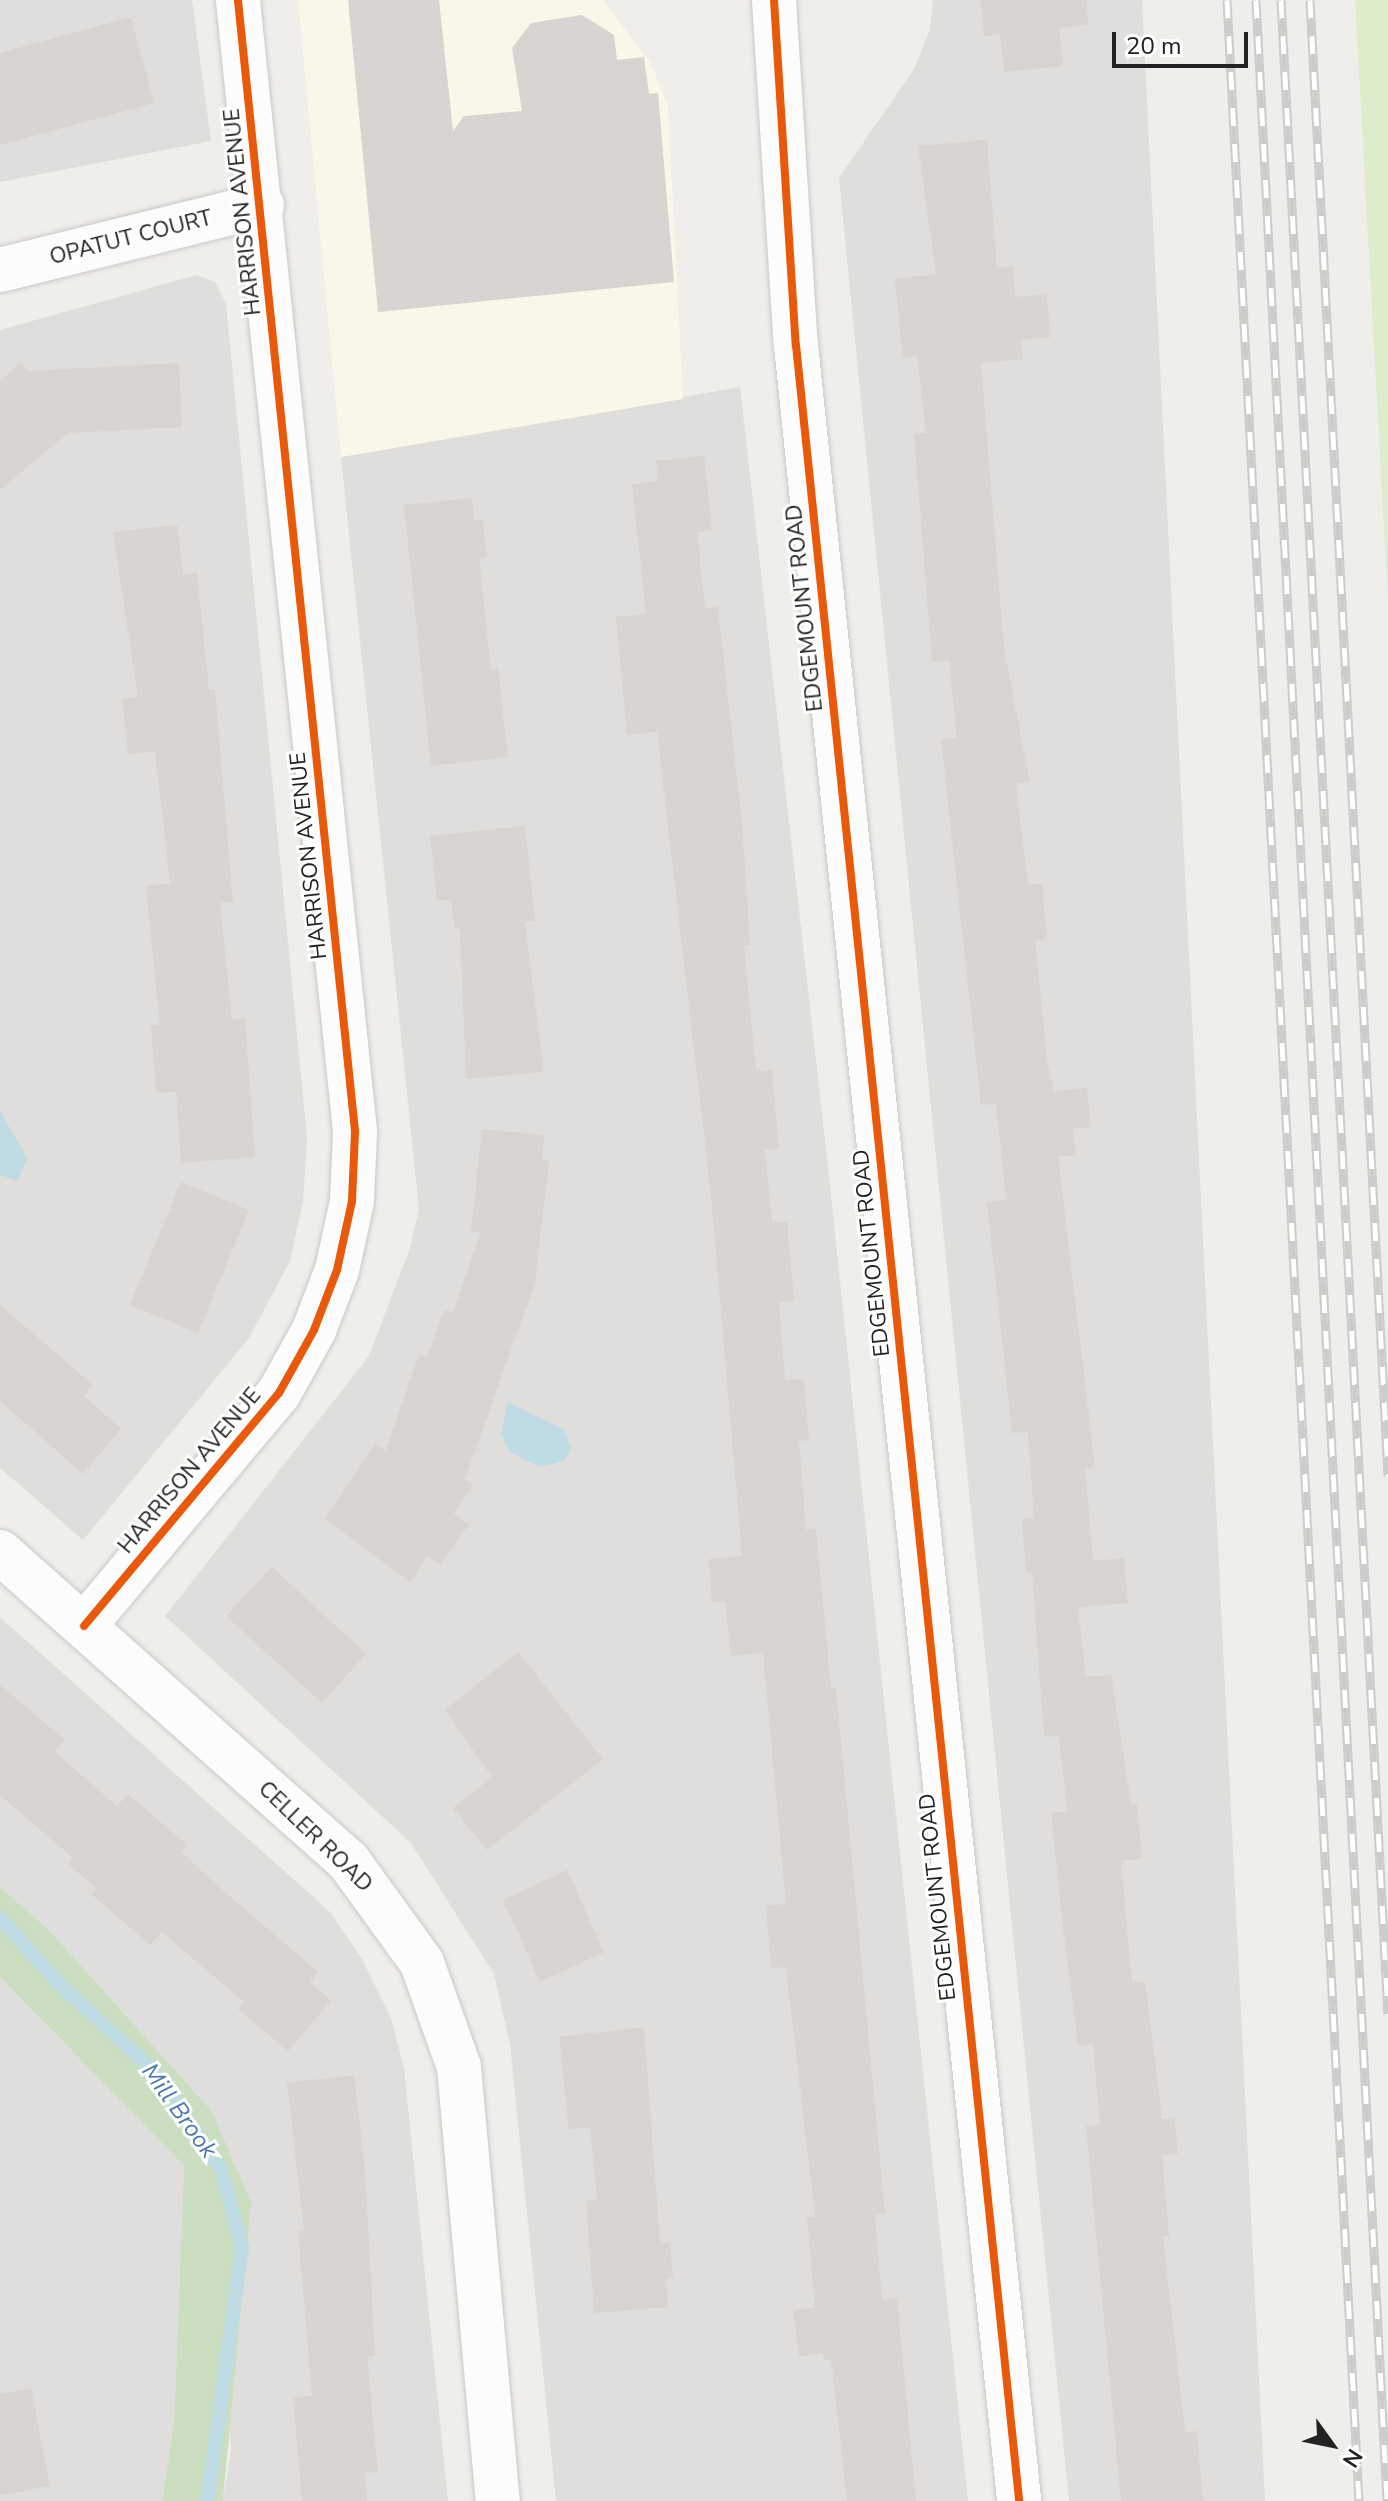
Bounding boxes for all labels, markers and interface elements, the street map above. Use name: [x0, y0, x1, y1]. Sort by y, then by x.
scale bar: [1116, 16, 1252, 66]
text: 20 m: [1126, 30, 1182, 62]
street label: HARRISON AVENUE: [219, 107, 267, 317]
street label: OPATUT COURT: [47, 205, 215, 271]
street label: EDGEMOUNT ROAD: [781, 503, 829, 713]
street label: HARRISON AVENUE: [285, 751, 333, 961]
street label: EDGEMOUNT ROAD: [848, 1148, 896, 1358]
street label: HARRISON AVENUE: [113, 1383, 267, 1559]
street label: CELLER ROAD: [252, 1776, 378, 1898]
street label: EDGEMOUNT ROAD: [914, 1792, 962, 2002]
water label: Mill Brook: [135, 2058, 223, 2164]
north arrow: [1292, 2405, 1372, 2485]
text: N: [1335, 2443, 1369, 2473]

